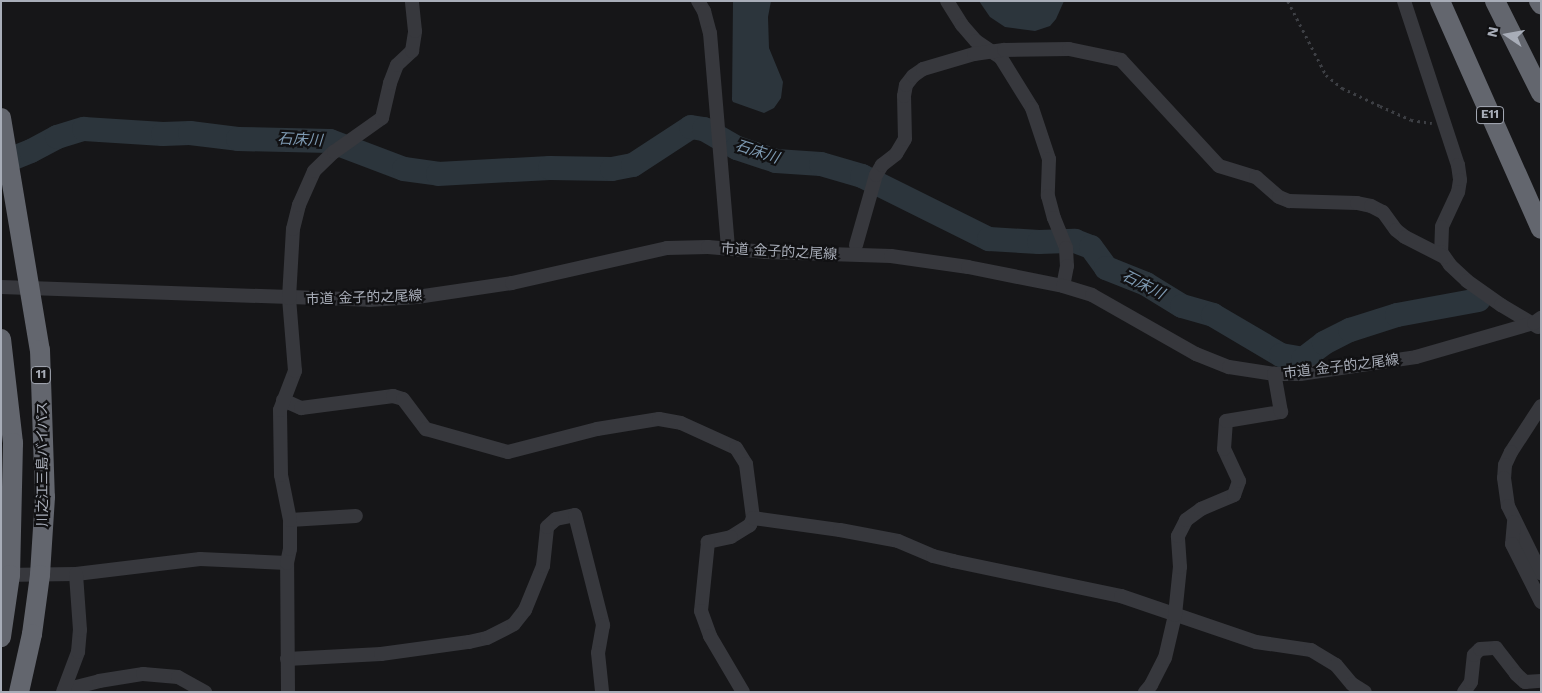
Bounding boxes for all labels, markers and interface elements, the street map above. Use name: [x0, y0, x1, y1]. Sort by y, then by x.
north arrow: [1482, 10, 1532, 60]
text: N: [1483, 25, 1501, 39]
road number: E11: [1475, 106, 1505, 124]
water label: 石床川: [277, 130, 323, 150]
water label: 石床川: [733, 136, 781, 168]
street label: 市道 金子的之尾線: [720, 240, 838, 262]
water label: 石床川: [1119, 267, 1167, 303]
street label: 市道 金子的之尾線: [305, 287, 423, 307]
street label: 市道 金子的之尾線: [1282, 351, 1400, 381]
road number: 11: [30, 366, 52, 384]
street label: 川之江三島バイパス: [34, 401, 50, 527]

